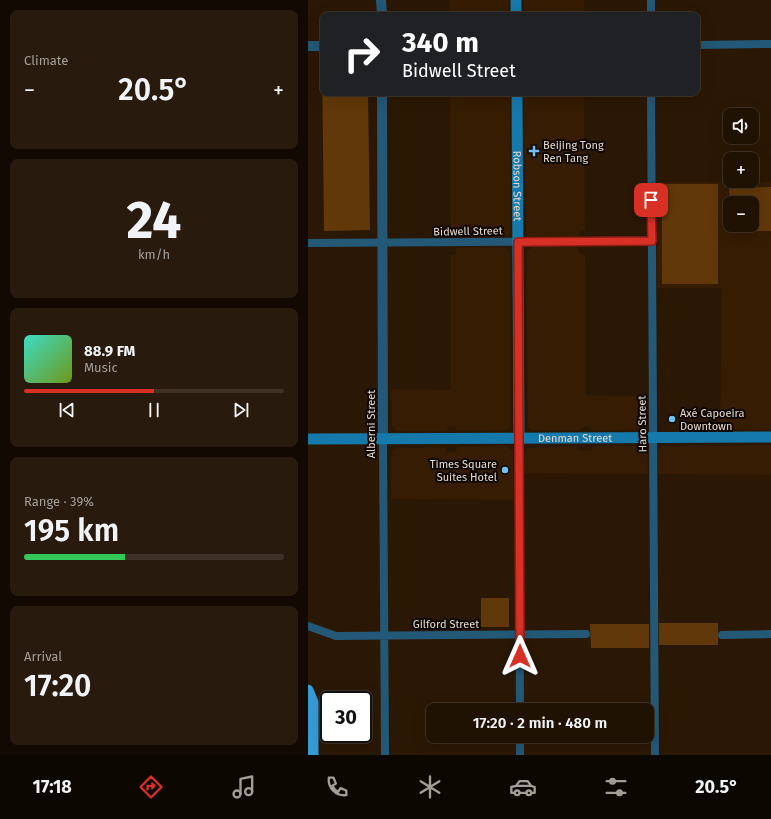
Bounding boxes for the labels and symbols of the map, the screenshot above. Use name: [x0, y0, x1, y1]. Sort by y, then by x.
place label: Beijing Tong Ren Tang: [543, 139, 604, 165]
marker: Beijing Tong Ren Tang: [528, 145, 540, 157]
street label: Robson Street: [510, 151, 524, 221]
pin: [634, 183, 668, 217]
street label: Bidwell Street: [433, 224, 503, 239]
street label: Alberni Street: [365, 390, 378, 458]
street label: Haro Street: [636, 396, 649, 452]
place label: Axé Capoeira Downtown: [680, 407, 744, 433]
marker: Axé Capoeira Downtown: [667, 414, 677, 424]
street label: Denman Street: [538, 432, 612, 445]
place label: Times Square Suites Hotel: [430, 458, 497, 484]
marker: Times Square Suites Hotel: [500, 465, 510, 475]
street label: Gilford Street: [413, 618, 479, 631]
position arrow: [499, 635, 541, 677]
speed limit sign: 30: [320, 691, 372, 743]

